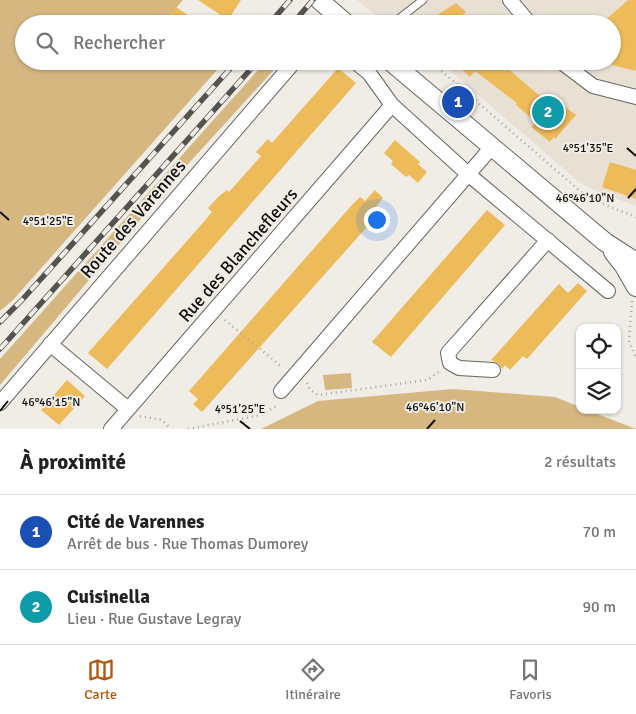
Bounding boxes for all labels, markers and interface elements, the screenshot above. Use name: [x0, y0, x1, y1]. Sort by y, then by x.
search box: [15, 15, 621, 70]
icon: search: [33, 29, 61, 57]
text: Rechercher: [73, 31, 165, 55]
pin: 1: [442, 83, 474, 121]
pin: 2: [532, 93, 564, 131]
text: 4°51'35"E: [563, 141, 614, 156]
street label: Route des Varennes: [76, 155, 191, 283]
street label: Rue des Blanchefleurs: [174, 183, 302, 326]
text: 46°46'10"N: [556, 191, 614, 206]
your location: [364, 207, 390, 233]
text: 4°51'25"E: [23, 214, 74, 229]
map controls: [576, 324, 621, 414]
button: locate: [576, 324, 621, 369]
button: layers: [576, 369, 621, 414]
text: 46°46'15"N: [22, 395, 80, 410]
text: 46°46'10"N: [406, 400, 464, 415]
text: 4°51'25"E: [215, 402, 266, 417]
text: À proximité: [20, 449, 126, 475]
text: 2 résultats: [544, 452, 616, 472]
text: Cité de Varennes: [67, 510, 205, 534]
text: 1: [32, 522, 40, 542]
text: 70 m: [582, 522, 616, 542]
text: Arrêt de bus · Rue Thomas Dumorey: [67, 534, 308, 554]
text: Cuisinella: [67, 585, 150, 609]
text: 2: [32, 597, 40, 617]
text: 90 m: [582, 597, 616, 617]
text: Lieu · Rue Gustave Legray: [67, 609, 241, 629]
tab: Carte: [84, 656, 117, 703]
tab: Itinéraire: [285, 656, 341, 703]
tab: Favoris: [509, 656, 552, 703]

